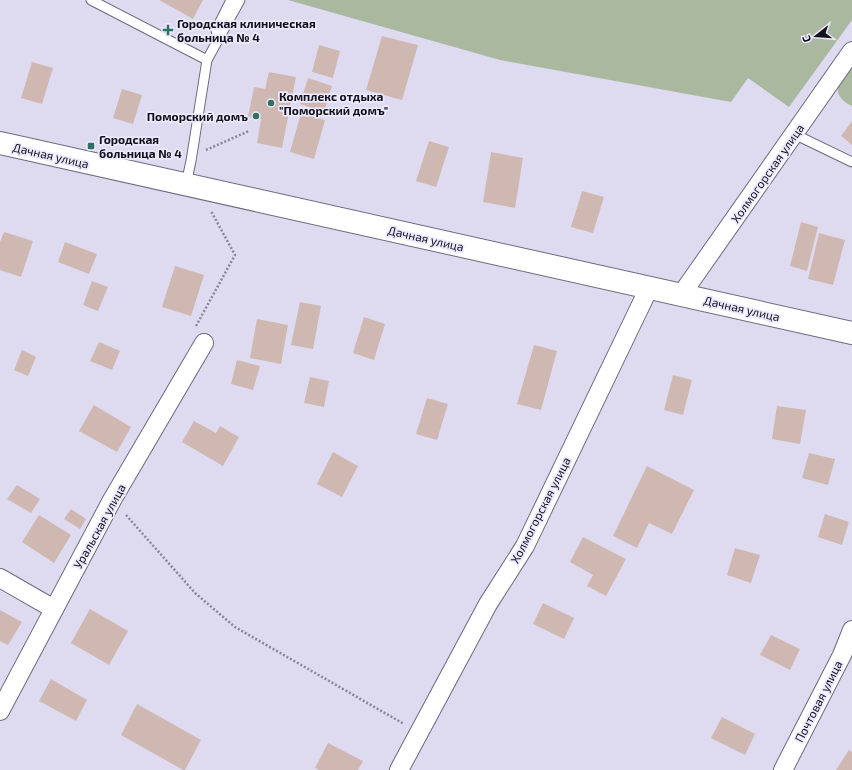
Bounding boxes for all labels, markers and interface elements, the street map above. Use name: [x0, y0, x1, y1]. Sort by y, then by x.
place label: Городская клиническая больница № 4: [177, 16, 316, 44]
north arrow: [796, 16, 836, 56]
marker: Городская клиническая больница № 4: [162, 24, 174, 36]
text: С: [799, 34, 813, 44]
place label: Комплекс отдыха "Поморский домъ": [279, 89, 388, 117]
marker: Комплекс отдыха "Поморский домъ": [266, 98, 276, 108]
place label: Поморский домъ: [147, 109, 248, 123]
marker: Поморский домъ: [251, 111, 261, 121]
street label: Холмогорская улица: [728, 121, 807, 226]
place label: Городская больница № 4: [99, 132, 182, 160]
street label: Дачная улица: [11, 139, 90, 172]
marker: Городская больница № 4: [86, 141, 96, 151]
street label: Дачная улица: [386, 222, 465, 255]
street label: Дачная улица: [702, 292, 781, 325]
street label: Холмогорская улица: [507, 454, 574, 566]
street label: Уральская улица: [70, 481, 129, 571]
street label: Почтовая улица: [791, 658, 846, 745]

